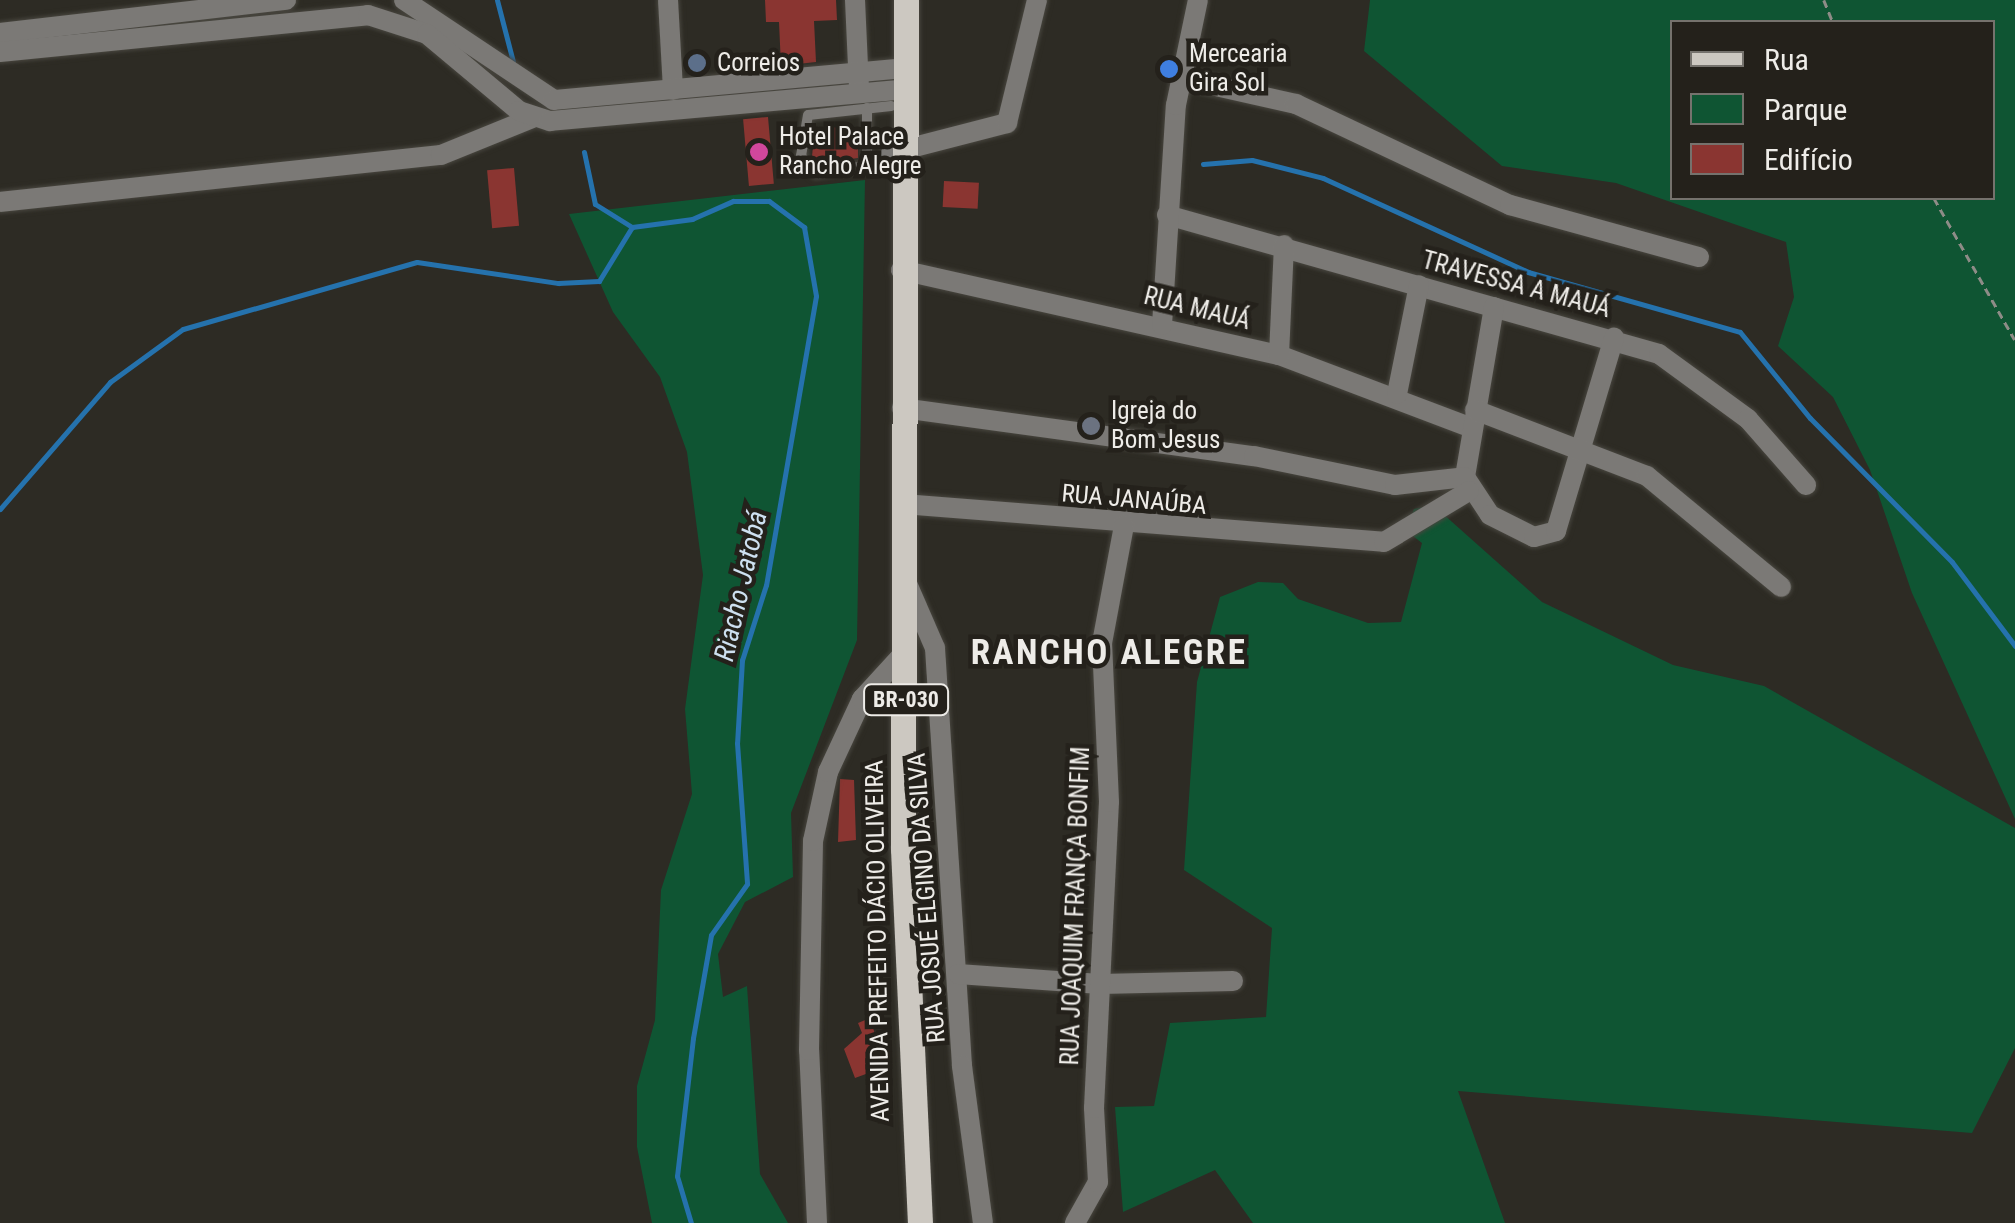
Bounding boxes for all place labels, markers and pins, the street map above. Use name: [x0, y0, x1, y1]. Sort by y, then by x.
place label: Mercearia Gira Sol: [1189, 40, 1288, 99]
place label: Correios: [717, 48, 800, 78]
marker: Correios: [686, 52, 708, 74]
marker: Mercearia Gira Sol: [1158, 58, 1180, 80]
place label: Hotel Palace Rancho Alegre: [779, 123, 922, 182]
marker: Hotel Palace Rancho Alegre: [748, 141, 770, 163]
place label: Igreja do Bom Jesus: [1111, 397, 1220, 456]
marker: Igreja do Bom Jesus: [1080, 415, 1102, 437]

